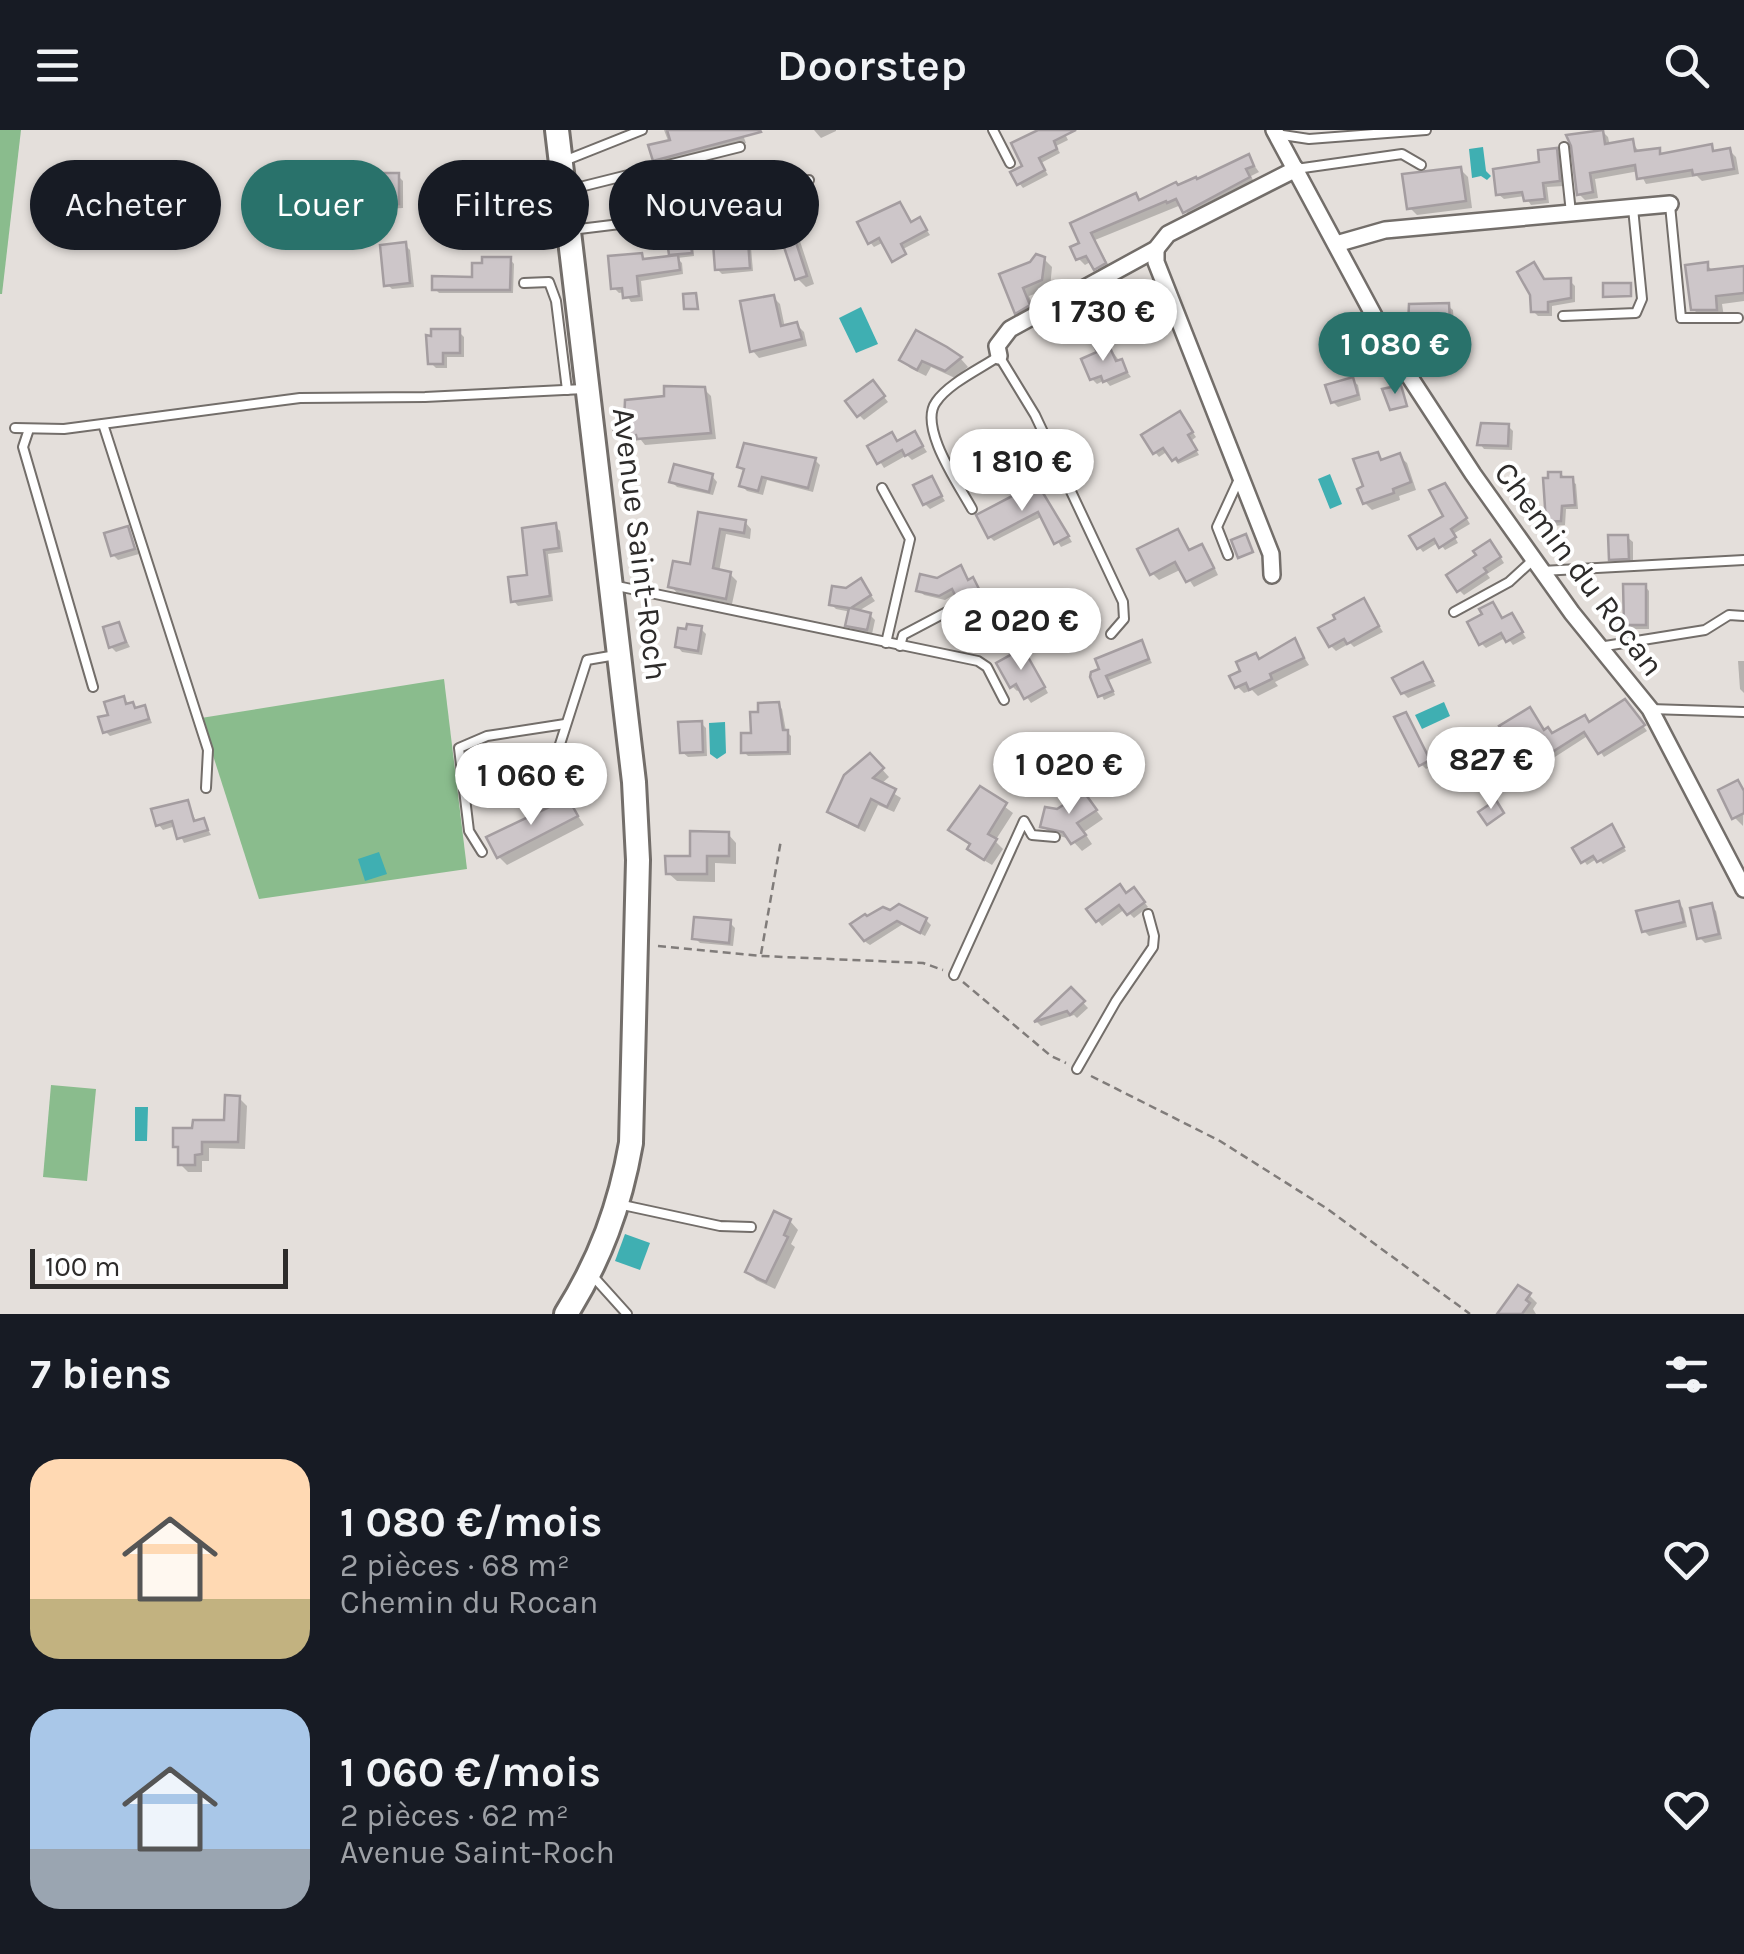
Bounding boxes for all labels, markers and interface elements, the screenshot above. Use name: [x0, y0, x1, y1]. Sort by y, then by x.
icon: menu: [30, 38, 85, 93]
icon: search: [1659, 38, 1714, 93]
text: Doorstep: [777, 39, 967, 91]
chip: Acheter: [30, 160, 221, 250]
chip: Louer: [241, 160, 398, 250]
chip: Filtres: [418, 160, 589, 250]
chip: Nouveau: [609, 160, 819, 250]
pin: 1 730 €: [1011, 279, 1195, 364]
text: 1 730 €: [1051, 293, 1155, 330]
pin: 1 080 €: [1303, 312, 1487, 397]
text: 1 080 €: [1340, 326, 1450, 363]
street label: Avenue Saint-Roch: [605, 405, 675, 683]
pin: 1 810 €: [930, 429, 1114, 514]
text: 1 810 €: [972, 443, 1072, 480]
street label: Chemin du Rocan: [1487, 455, 1671, 683]
pin: 2 020 €: [929, 588, 1113, 673]
text: 2 020 €: [963, 602, 1079, 639]
pin: 827 €: [1421, 727, 1561, 812]
pin: 1 020 €: [977, 732, 1161, 817]
text: 827 €: [1449, 741, 1533, 778]
pin: 1 060 €: [439, 743, 623, 828]
text: 1 020 €: [1015, 746, 1123, 783]
text: 1 060 €: [477, 757, 585, 794]
scale bar: [30, 1244, 288, 1288]
text: 100 m: [45, 1250, 120, 1283]
icon: filters: [1659, 1347, 1714, 1402]
text: 7 biens: [30, 1349, 172, 1399]
text: 1 080 €/mois: [340, 1497, 602, 1547]
icon: home: [110, 1499, 230, 1619]
icon: heart: [1659, 1532, 1714, 1587]
text: 2 pièces · 68 m²: [340, 1547, 570, 1584]
text: Chemin du Rocan: [340, 1584, 598, 1621]
text: 1 060 €/mois: [340, 1747, 601, 1797]
icon: home: [110, 1749, 230, 1869]
icon: heart: [1659, 1782, 1714, 1837]
text: 2 pièces · 62 m²: [340, 1797, 569, 1834]
text: Avenue Saint-Roch: [340, 1834, 615, 1871]

